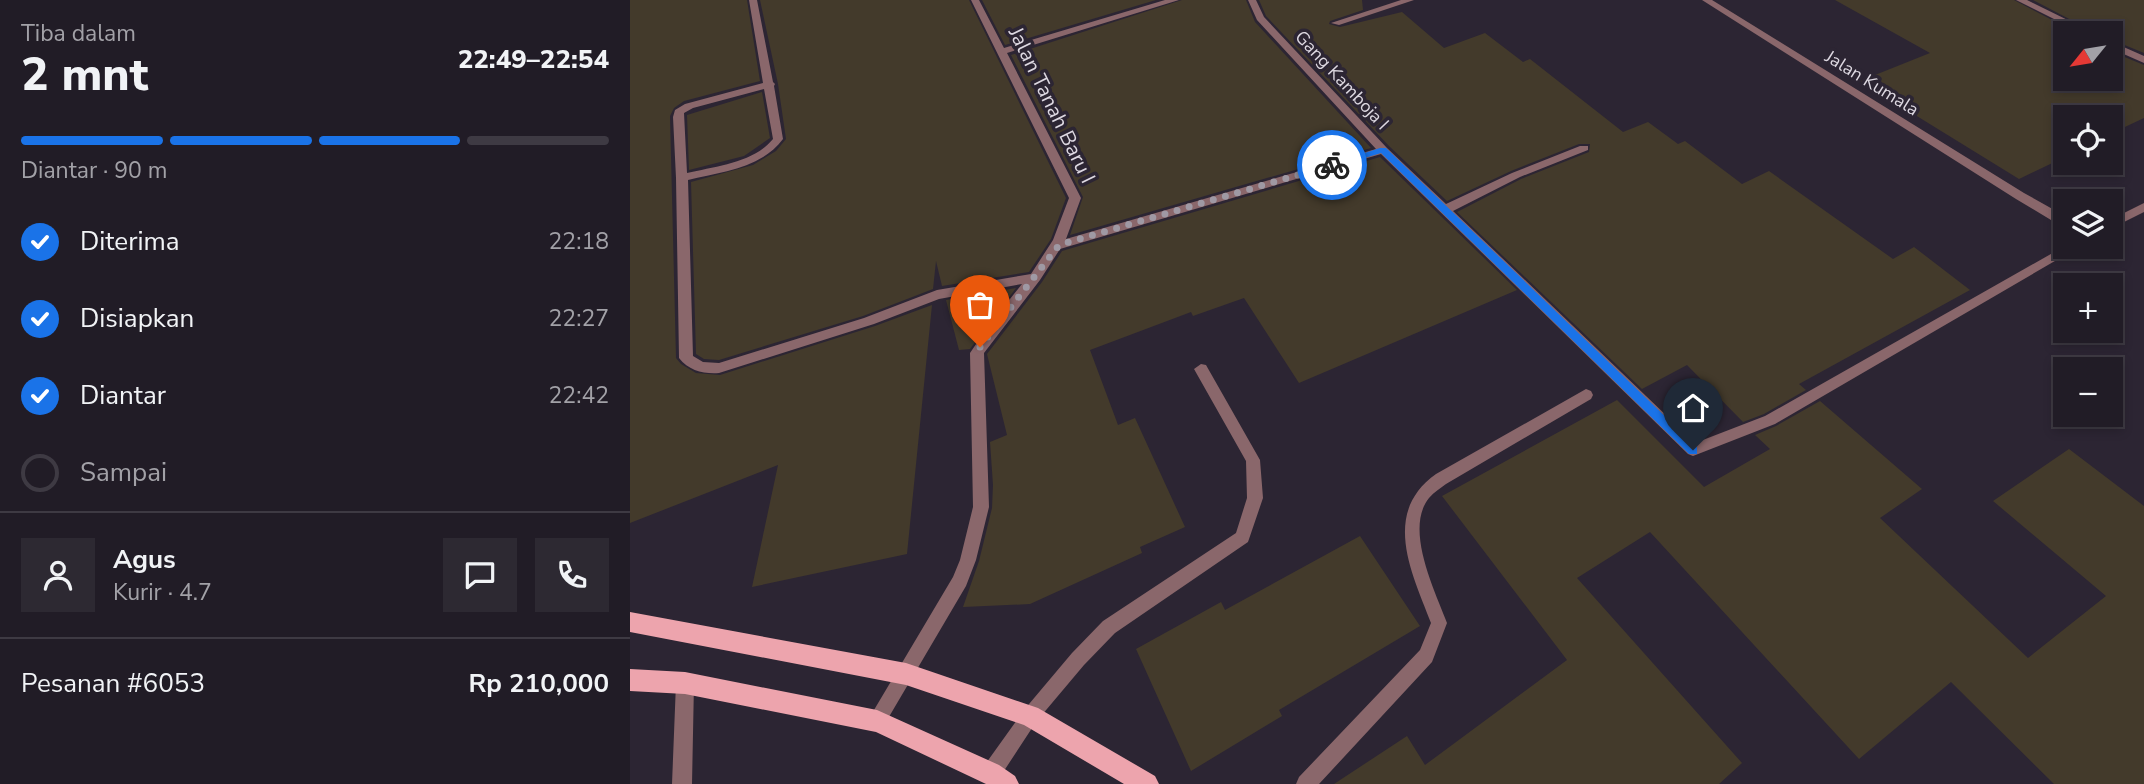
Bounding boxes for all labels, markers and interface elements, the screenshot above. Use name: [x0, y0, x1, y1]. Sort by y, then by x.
text: Tiba dalam: [21, 18, 136, 49]
street label: Jalan Tanah Baru I: [1002, 21, 1102, 188]
north arrow: [2053, 21, 2123, 91]
map controls: [2053, 21, 2123, 427]
street label: Gang Kamboja I: [1290, 25, 1394, 135]
text: 22:49–22:54: [458, 42, 609, 77]
text: 2 mnt: [21, 43, 148, 106]
street label: Jalan Kumala: [1820, 44, 1923, 121]
button: locate: [2053, 105, 2123, 175]
courier: [1297, 130, 1367, 200]
icon: bike: [1313, 146, 1351, 184]
text: Diantar · 90 m: [21, 155, 167, 186]
button: layers: [2053, 189, 2123, 259]
icon: check: [21, 223, 59, 261]
text: Diterima: [80, 224, 180, 259]
text: 22:18: [549, 226, 609, 257]
button: +: [2053, 273, 2123, 343]
pin: [950, 275, 1010, 347]
icon: bag: [961, 286, 999, 324]
icon: check: [21, 300, 59, 338]
text: Disiapkan: [80, 301, 194, 336]
text: 22:27: [549, 303, 609, 334]
button: −: [2053, 357, 2123, 427]
icon: check: [21, 377, 59, 415]
text: Diantar: [80, 378, 166, 413]
pin: [1663, 378, 1723, 450]
text: 22:42: [549, 380, 609, 411]
icon: home: [1674, 389, 1712, 427]
text: Sampai: [80, 455, 167, 490]
button: person: [21, 538, 95, 612]
button: chat: [443, 538, 517, 612]
button: phone: [535, 538, 609, 612]
text: Agus: [113, 542, 176, 577]
text: Kurir · 4.7: [113, 577, 212, 608]
text: Pesanan #6053: [21, 666, 205, 701]
text: Rp 210,000: [468, 666, 609, 701]

